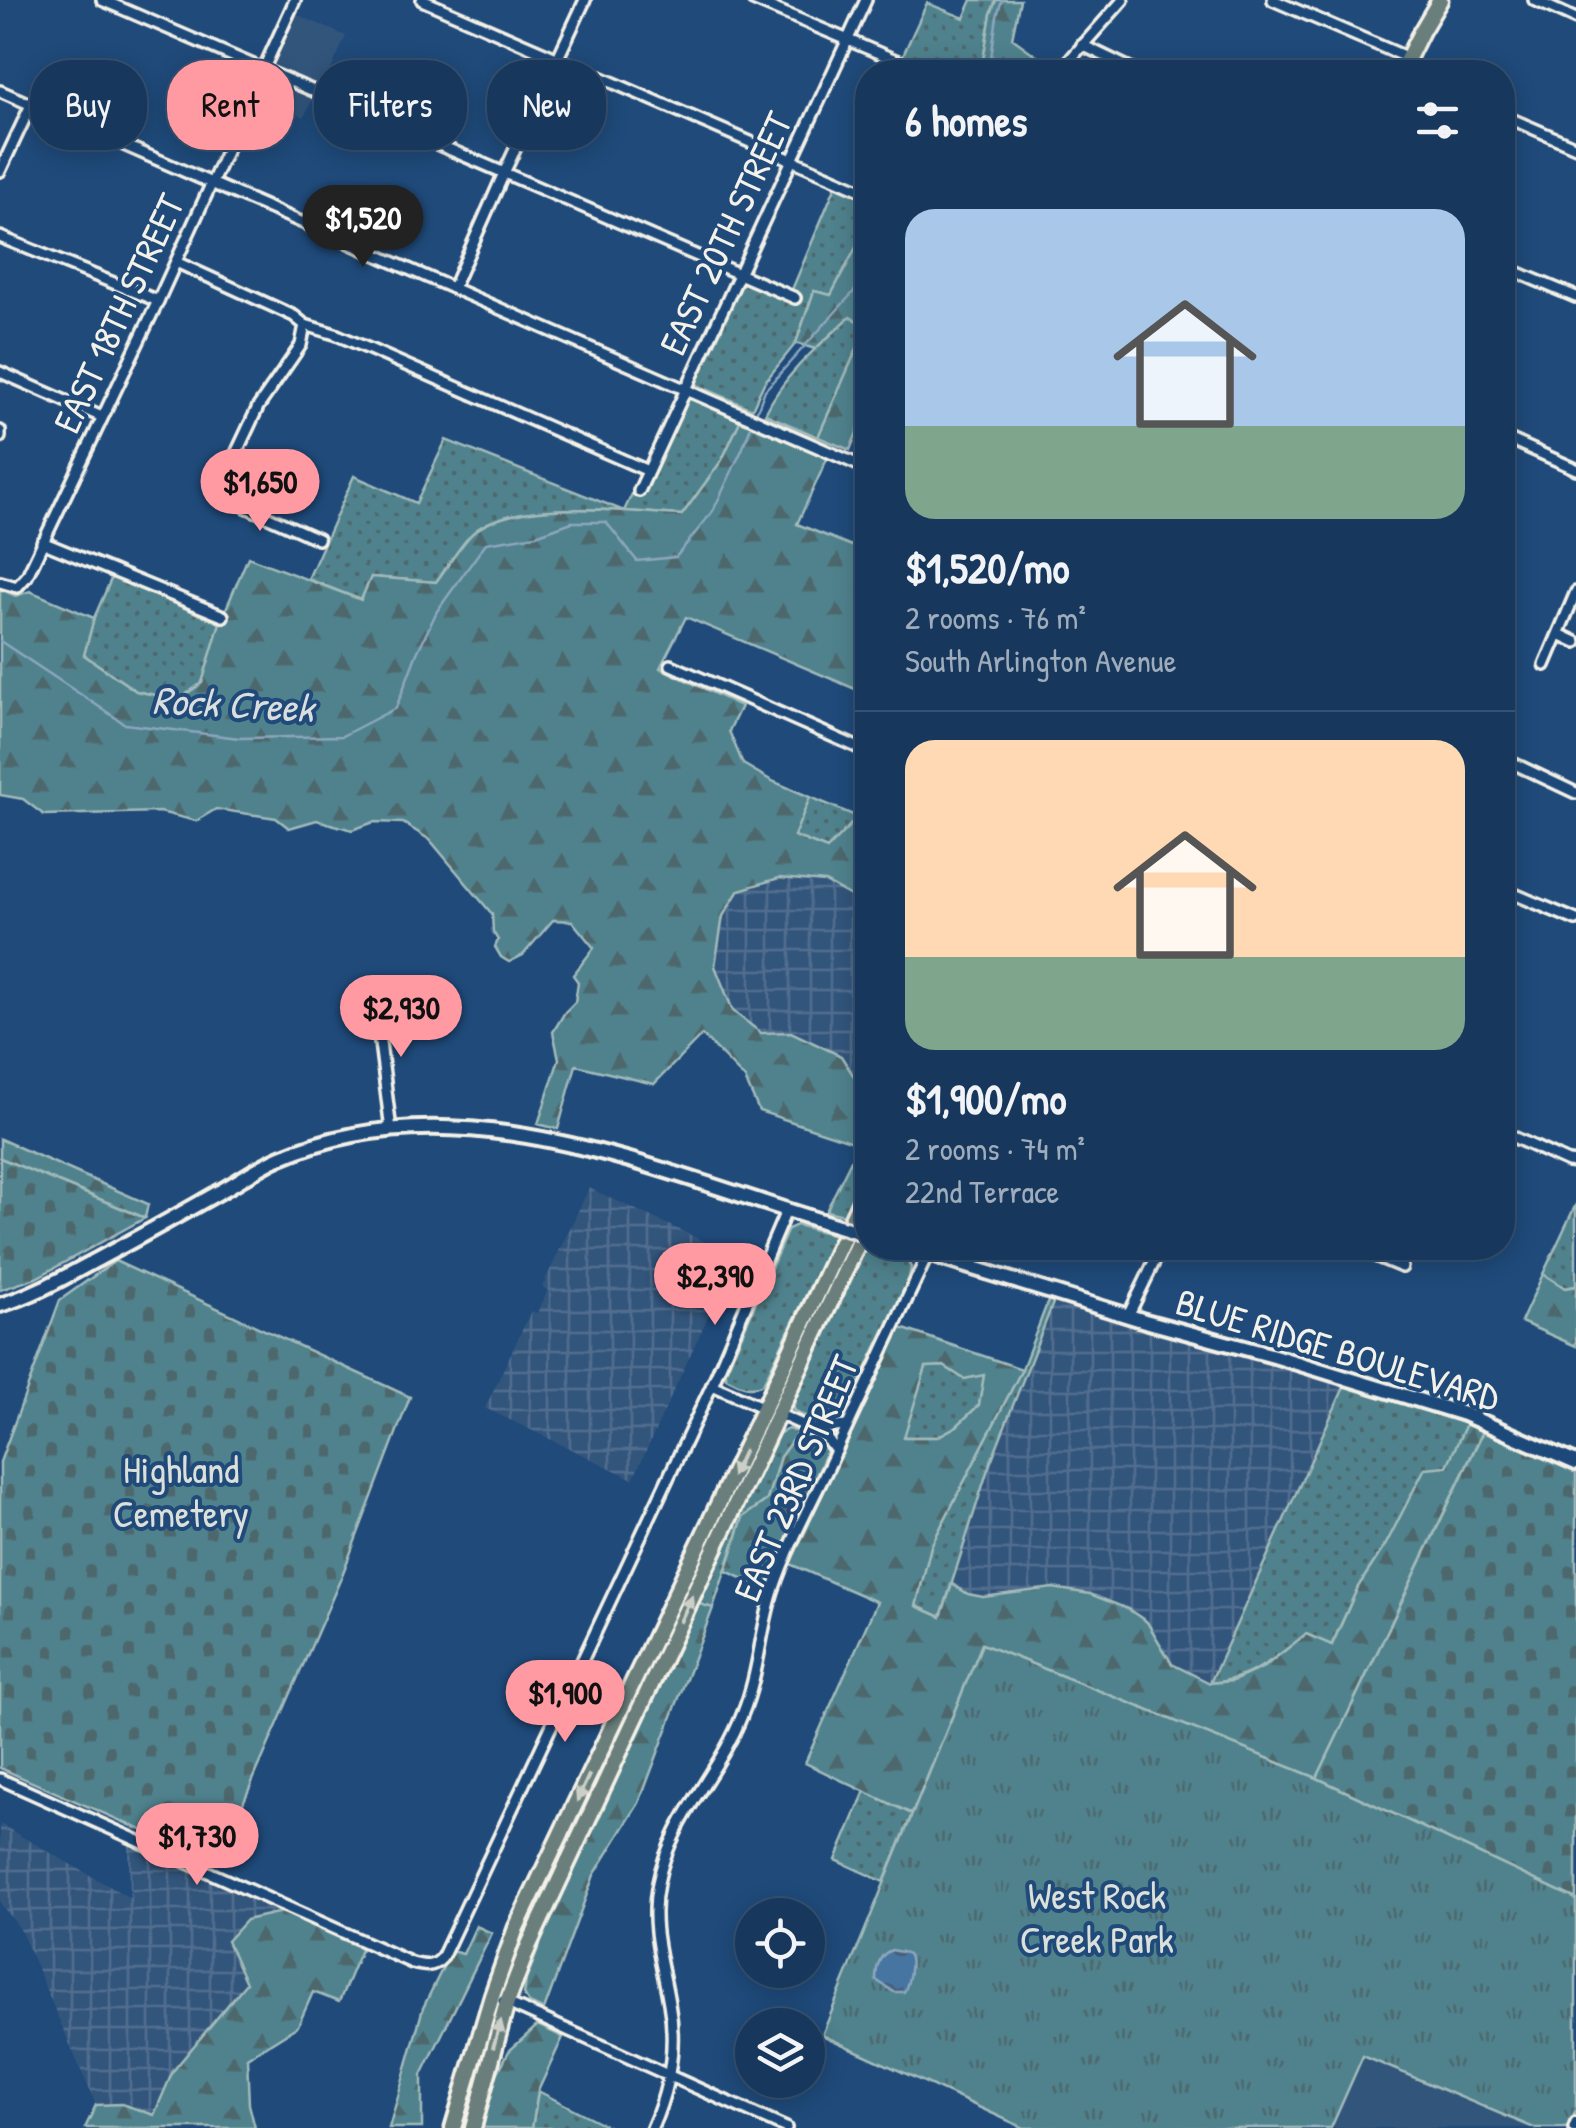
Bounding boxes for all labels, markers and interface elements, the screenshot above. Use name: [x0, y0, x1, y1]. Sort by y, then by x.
chip: Buy: [30, 60, 147, 150]
chip: Rent: [167, 60, 294, 150]
chip: Filters: [314, 60, 467, 150]
chip: New: [487, 60, 606, 150]
text: 6 homes: [905, 92, 1027, 149]
icon: filters: [1410, 93, 1465, 148]
street label: EAST 20TH STREET: [646, 102, 804, 363]
street label: EAST 18TH STREET: [40, 184, 197, 441]
pin: $1,520: [282, 185, 444, 270]
text: $1,520: [324, 196, 402, 239]
icon: home: [1095, 274, 1275, 454]
pin: $1,650: [179, 449, 341, 534]
text: $1,650: [223, 460, 297, 503]
text: $1,520/mo: [905, 539, 1070, 596]
text: 2 rooms · 76 m²: [905, 596, 1086, 639]
text: South Arlington Avenue: [905, 639, 1176, 682]
water label: Rock Creek: [151, 672, 318, 734]
icon: home: [1095, 805, 1275, 985]
pin: $2,930: [320, 975, 482, 1060]
text: $2,930: [362, 986, 440, 1029]
text: $1,900/mo: [905, 1070, 1066, 1127]
text: 2 rooms · 74 m²: [905, 1127, 1085, 1170]
text: 22nd Terrace: [905, 1170, 1059, 1213]
pin: $2,390: [634, 1243, 796, 1328]
text: $2,390: [676, 1254, 754, 1297]
street label: BLUE RIDGE BOULEVARD: [1170, 1275, 1506, 1423]
street label: EAST 23RD STREET: [720, 1346, 871, 1609]
park label: Highland Cemetery: [113, 1443, 249, 1539]
one-way arrow: [730, 1448, 747, 1477]
one-way arrow: [678, 1594, 695, 1623]
pin: $1,900: [484, 1660, 646, 1745]
text: $1,900: [528, 1671, 602, 1714]
one-way arrow: [575, 1773, 592, 1802]
pin: $1,730: [116, 1803, 278, 1888]
text: $1,730: [158, 1814, 236, 1857]
park label: West Rock Creek Park: [1020, 1869, 1174, 1965]
map controls: [735, 1898, 825, 2098]
button: locate: [735, 1898, 825, 1988]
button: layers: [735, 2008, 825, 2098]
one-way arrow: [490, 2018, 505, 2049]

